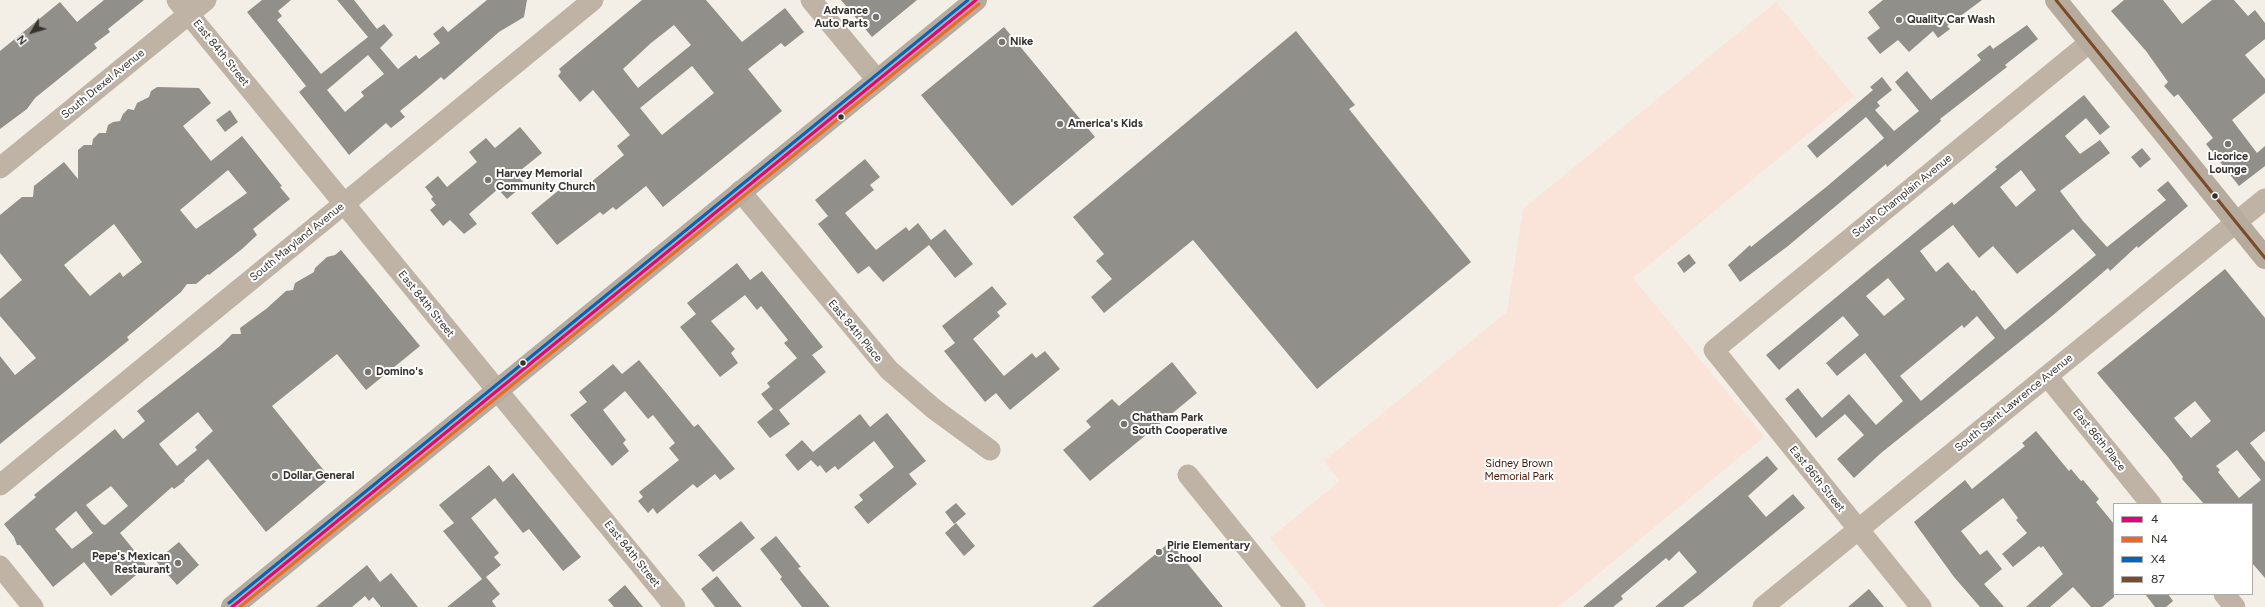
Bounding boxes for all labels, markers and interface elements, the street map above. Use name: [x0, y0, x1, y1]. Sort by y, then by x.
place label: Advance Auto Parts: [814, 4, 868, 30]
north arrow: [12, 12, 52, 52]
marker: Advance Auto Parts: [871, 12, 881, 22]
place label: Quality Car Wash: [1907, 13, 1995, 27]
marker: Quality Car Wash: [1894, 15, 1904, 25]
street label: East 84th Street: [190, 17, 252, 89]
text: N: [14, 32, 30, 47]
place label: Nike: [1010, 35, 1033, 49]
marker: Nike: [997, 37, 1007, 47]
street label: South Drexel Avenue: [59, 46, 147, 122]
unlabelled marker: [836, 112, 846, 122]
place label: America's Kids: [1068, 117, 1143, 131]
marker: America's Kids: [1055, 119, 1065, 129]
marker: Licorice Lounge: [2223, 139, 2233, 149]
place label: Licorice Lounge: [2208, 150, 2248, 176]
street label: South Champlain Avenue: [1849, 152, 1955, 240]
place label: Harvey Memorial Community Church: [496, 167, 595, 193]
marker: Harvey Memorial Community Church: [483, 175, 493, 185]
unlabelled marker: [2210, 191, 2220, 201]
street label: South Maryland Avenue: [247, 200, 347, 284]
street label: East 84th Street: [395, 268, 457, 340]
street label: East 84th Place: [825, 297, 885, 365]
street label: South Saint Lawrence Avenue: [1952, 351, 2076, 455]
unlabelled marker: [518, 358, 528, 368]
place label: Domino's: [376, 365, 423, 379]
marker: Domino's: [363, 367, 373, 377]
street label: East 86th Place: [2070, 406, 2128, 474]
place label: Chatham Park South Cooperative: [1132, 411, 1227, 437]
marker: Chatham Park South Cooperative: [1119, 419, 1129, 429]
street label: East 86th Street: [1786, 443, 1848, 515]
park label: Sidney Brown Memorial Park: [1485, 457, 1553, 483]
place label: Dollar General: [283, 469, 354, 483]
marker: Dollar General: [270, 471, 280, 481]
legend: [2113, 503, 2253, 595]
text: 4: [2151, 512, 2158, 526]
street label: East 84th Street: [601, 518, 663, 590]
text: N4: [2151, 532, 2168, 546]
place label: Pirie Elementary School: [1167, 539, 1250, 565]
marker: Pirie Elementary School: [1154, 547, 1164, 557]
place label: Pepe's Mexican Restaurant: [92, 550, 170, 576]
text: X4: [2151, 552, 2166, 566]
marker: Pepe's Mexican Restaurant: [173, 558, 183, 568]
text: 87: [2151, 572, 2165, 586]

